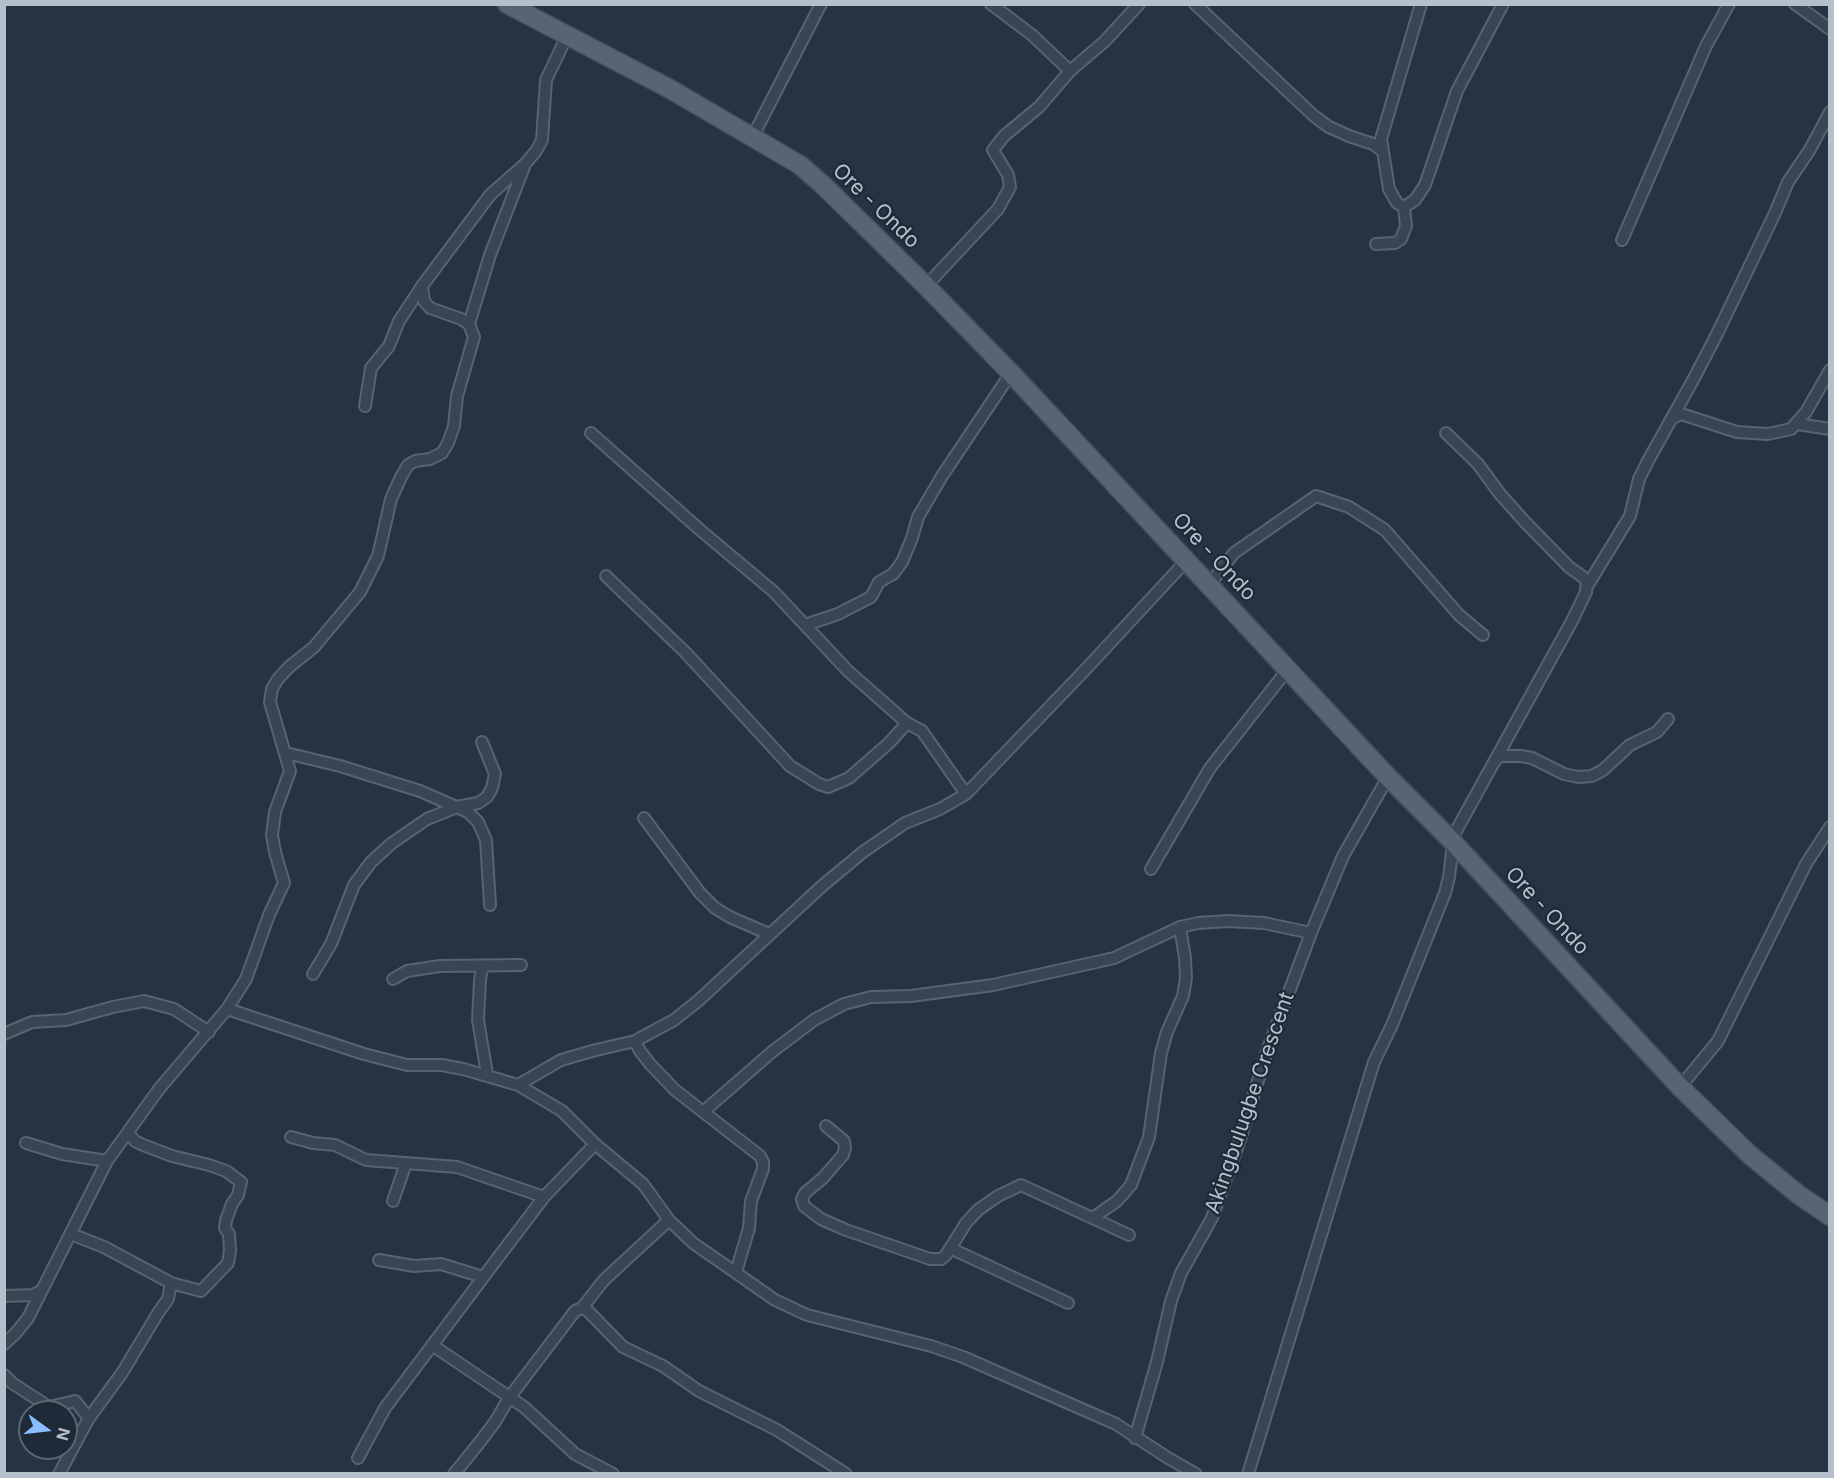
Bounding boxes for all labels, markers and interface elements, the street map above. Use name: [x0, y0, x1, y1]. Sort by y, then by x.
street label: Ore - Ondo: [827, 158, 925, 254]
street label: Ore - Ondo: [1167, 508, 1261, 606]
street label: Ore - Ondo: [1500, 862, 1594, 960]
street label: Akingbulugbe Crescent: [1200, 989, 1300, 1217]
north arrow: [18, 1400, 78, 1460]
text: N: [52, 1426, 75, 1443]

